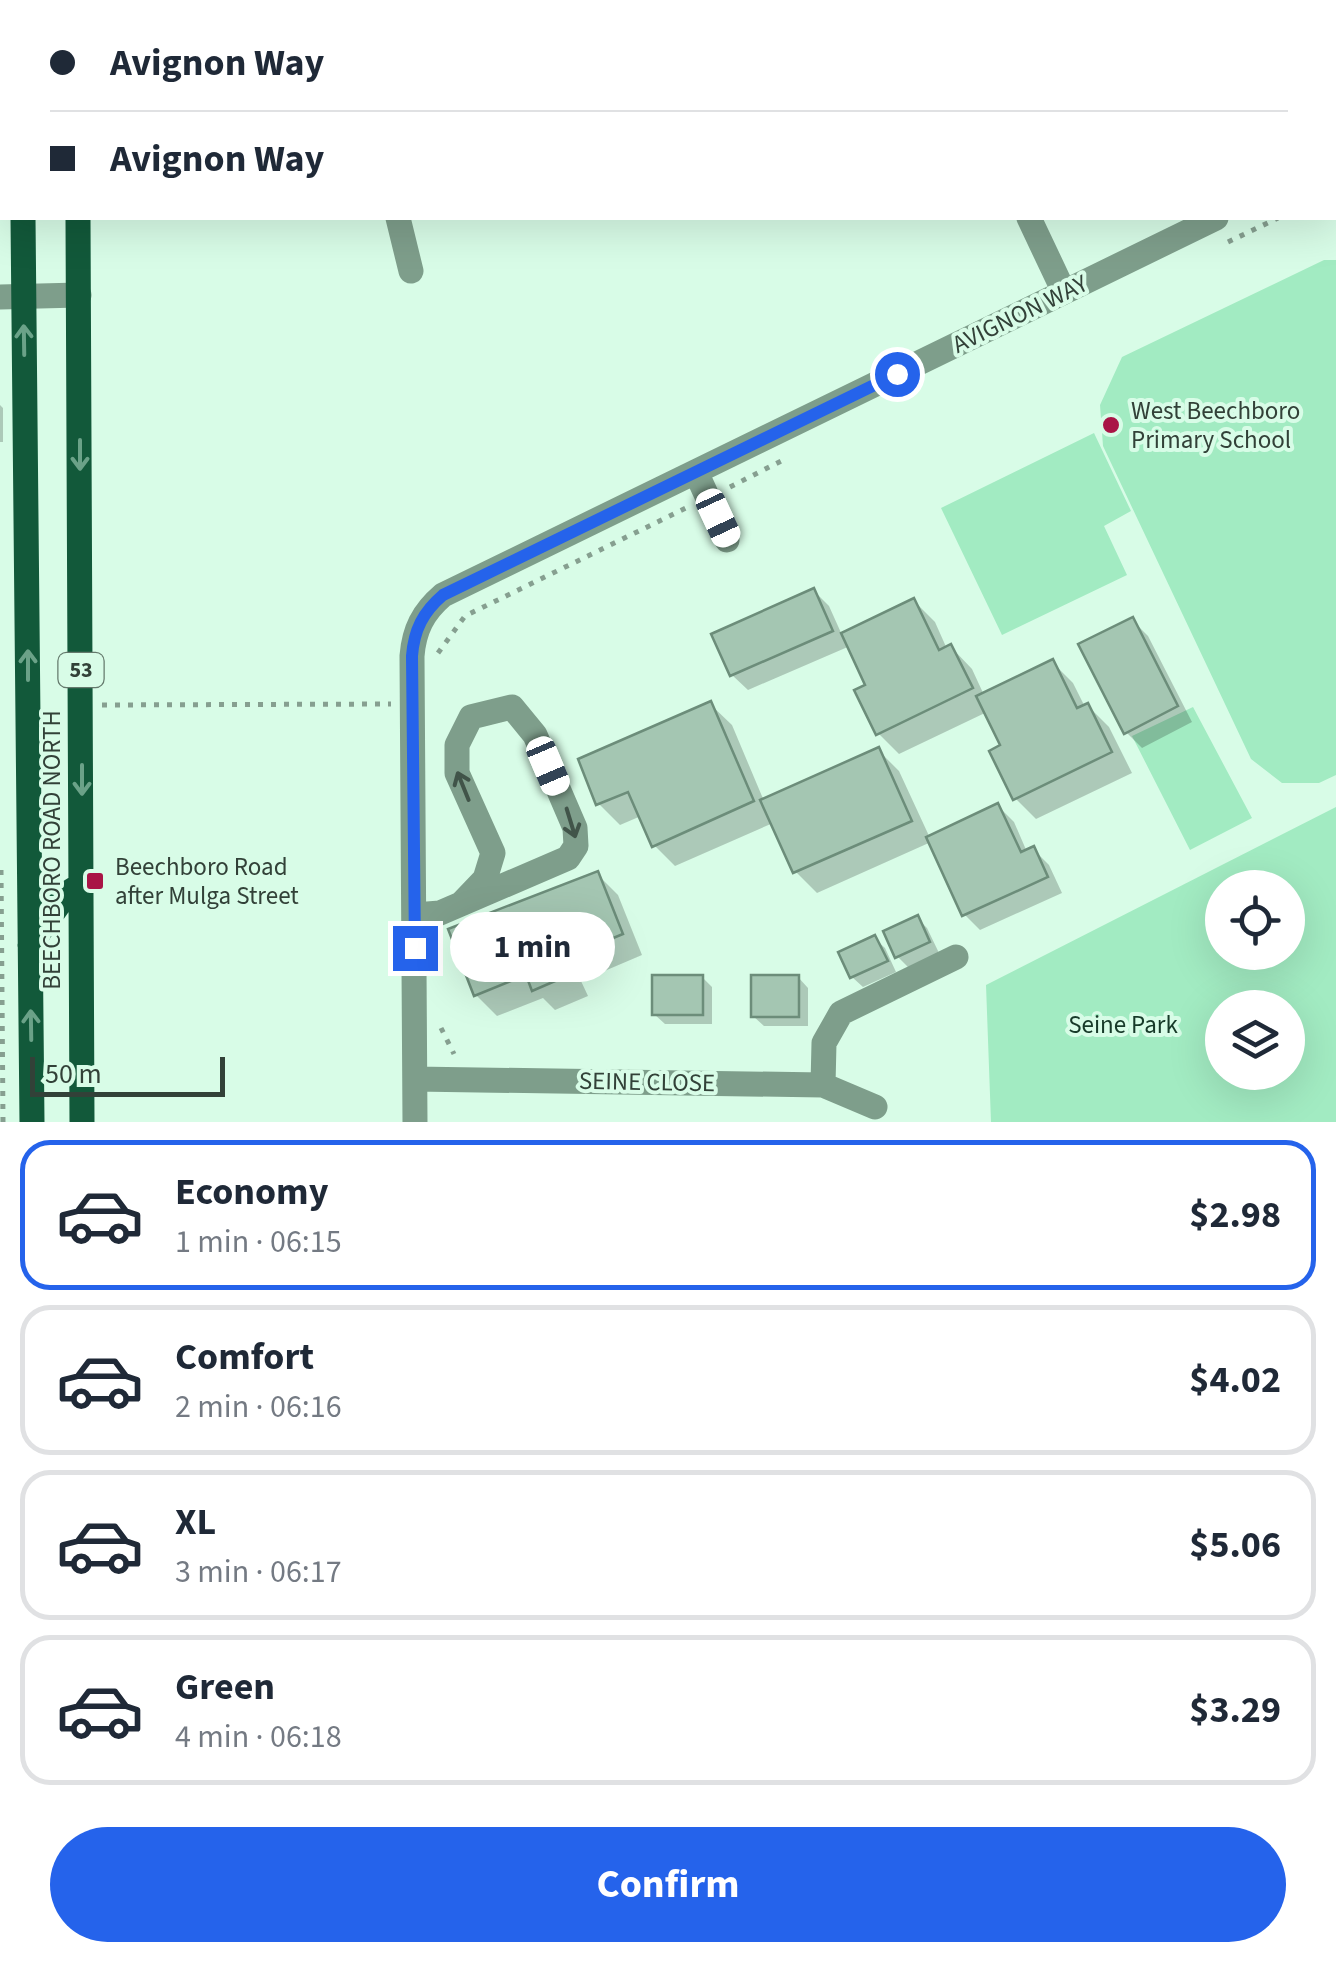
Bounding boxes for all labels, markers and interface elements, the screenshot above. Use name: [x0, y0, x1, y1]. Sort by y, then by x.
text: Avignon Way: [110, 36, 324, 90]
text: Avignon Way: [110, 132, 324, 186]
street label: AVIGNON WAY: [946, 266, 1094, 362]
one-way arrow: [14, 324, 34, 356]
route start: [875, 352, 920, 397]
place label: West Beechboro Primary School: [1131, 393, 1300, 458]
marker: West Beechboro Primary School: [1100, 414, 1122, 436]
one-way arrow: [70, 438, 90, 470]
car: [692, 484, 744, 552]
one-way arrow: [18, 649, 37, 681]
road number: 53: [58, 653, 104, 687]
street label: BEECHBORO ROAD NORTH: [34, 710, 70, 990]
car: [522, 733, 574, 799]
one-way arrow: [72, 762, 92, 795]
one-way arrow: [453, 771, 471, 802]
one-way arrow: [563, 807, 581, 839]
place label: Beechboro Road after Mulga Street: [115, 849, 299, 914]
marker: Beechboro Road after Mulga Street: [84, 870, 106, 892]
map controls: [1205, 870, 1305, 1090]
button: locate: [1205, 870, 1305, 970]
callout: 1 min: [450, 913, 615, 983]
text: 1 min: [494, 924, 571, 970]
route end: [393, 926, 438, 971]
button: layers: [1205, 990, 1305, 1090]
park label: Seine Park: [1068, 1007, 1178, 1043]
one-way arrow: [22, 1009, 40, 1042]
scale bar: [30, 1052, 225, 1096]
text: 50 m: [45, 1054, 102, 1094]
street label: SEINE CLOSE: [579, 1063, 715, 1101]
text: Economy: [175, 1165, 328, 1219]
icon: car: [55, 1170, 145, 1260]
text: $2.98: [1189, 1188, 1281, 1242]
text: 1 min · 06:15: [175, 1219, 342, 1265]
text: Comfort: [175, 1330, 314, 1384]
icon: car: [55, 1335, 145, 1425]
text: $4.02: [1189, 1353, 1281, 1407]
text: 2 min · 06:16: [175, 1384, 342, 1430]
text: XL: [175, 1495, 216, 1549]
icon: car: [55, 1500, 145, 1590]
text: $5.06: [1189, 1518, 1281, 1572]
text: 3 min · 06:17: [175, 1549, 342, 1595]
text: Green: [175, 1660, 275, 1714]
icon: car: [55, 1665, 145, 1755]
text: $3.29: [1189, 1683, 1281, 1737]
text: 4 min · 06:18: [175, 1714, 342, 1760]
button: Confirm: [50, 1827, 1286, 1942]

